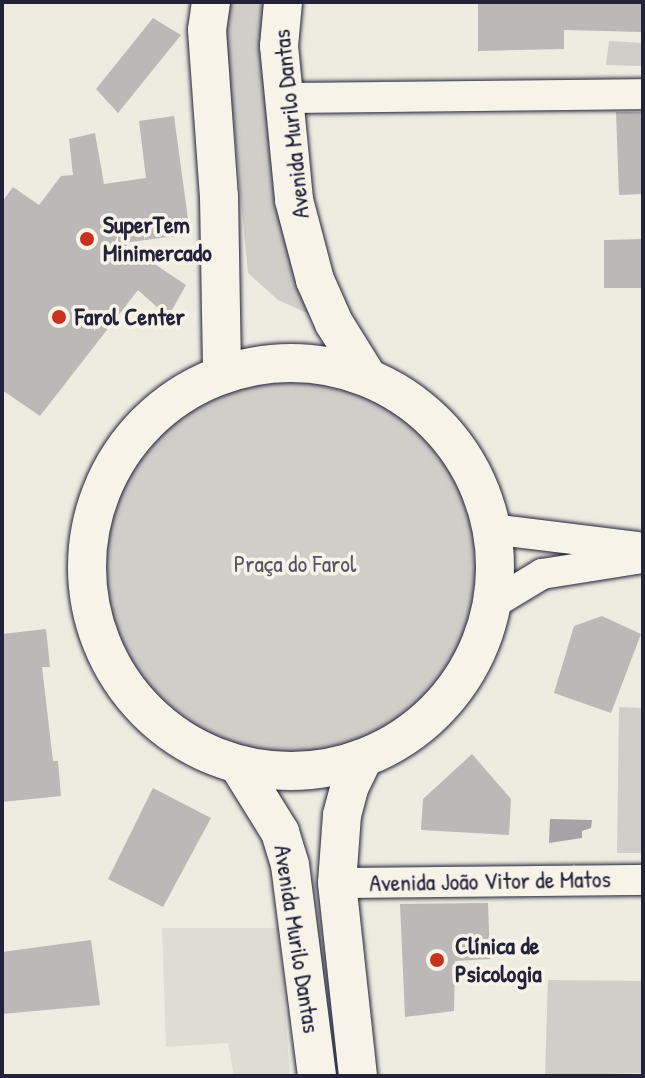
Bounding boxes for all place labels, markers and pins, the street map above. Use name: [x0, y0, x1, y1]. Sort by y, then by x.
place label: SuperTem Minimercado: [103, 211, 212, 267]
marker: SuperTem Minimercado: [78, 230, 96, 248]
place label: Farol Center: [75, 303, 185, 331]
marker: Farol Center: [50, 308, 68, 326]
place label: Clínica de Psicologia: [455, 932, 542, 988]
marker: Clínica de Psicologia: [426, 949, 448, 971]

